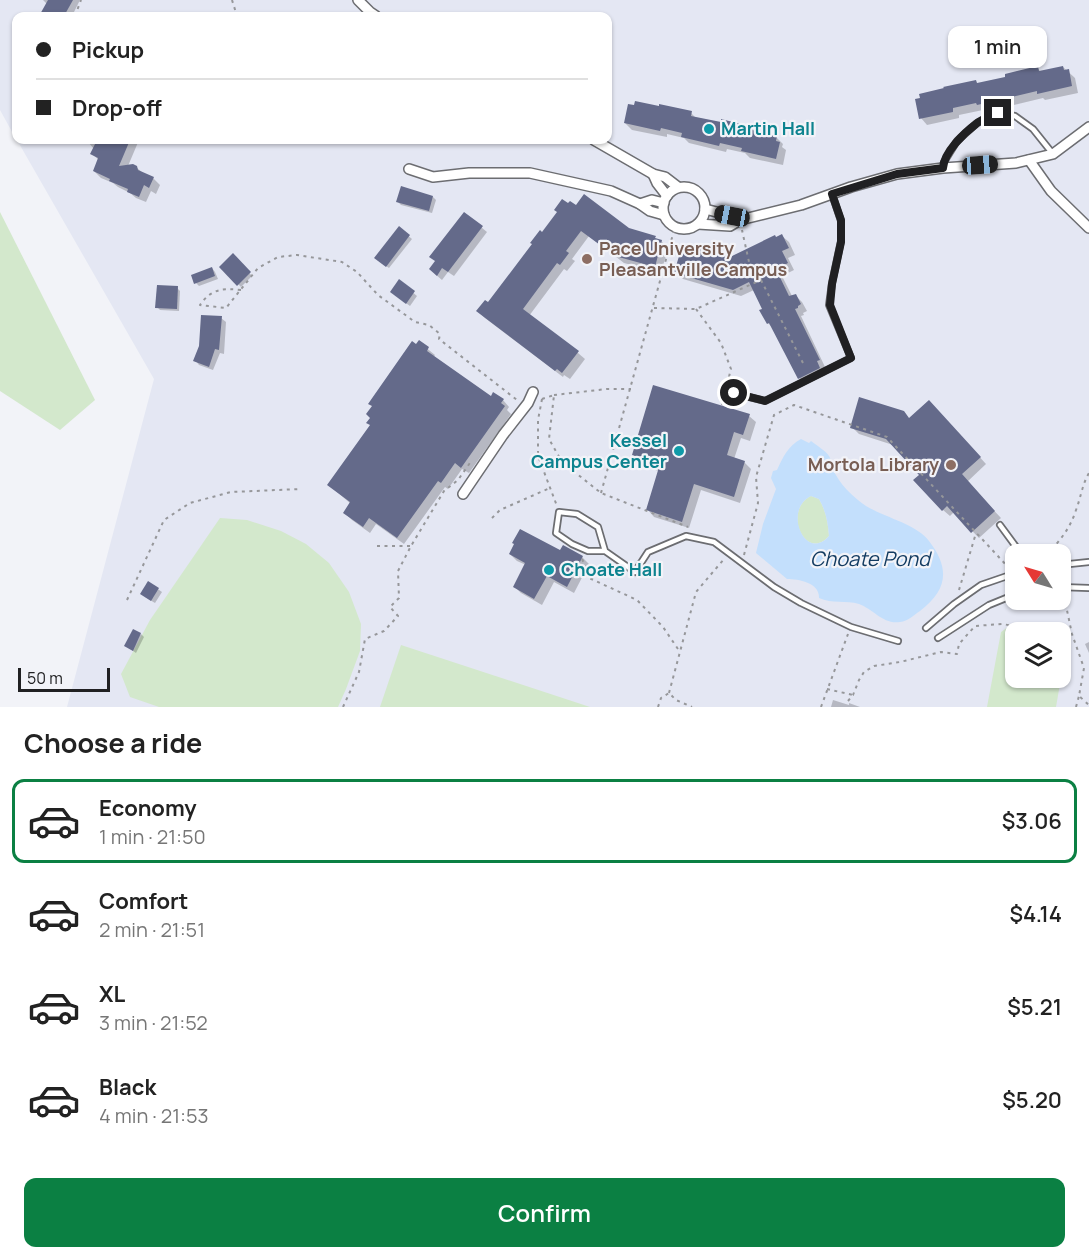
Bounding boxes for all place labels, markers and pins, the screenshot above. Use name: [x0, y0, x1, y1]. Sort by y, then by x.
place label: Martin Hall: [721, 116, 815, 140]
marker: Martin Hall: [702, 122, 716, 136]
place label: Pace University Pleasantville Campus: [599, 236, 787, 281]
marker: Pace University Pleasantville Campus: [580, 252, 594, 266]
place label: Kessel Campus Center: [531, 428, 667, 473]
marker: Kessel Campus Center: [672, 444, 686, 458]
place label: Mortola Library: [808, 452, 939, 476]
marker: Mortola Library: [944, 458, 958, 472]
place label: Choate Hall: [561, 557, 662, 581]
marker: Choate Hall: [542, 563, 556, 577]

